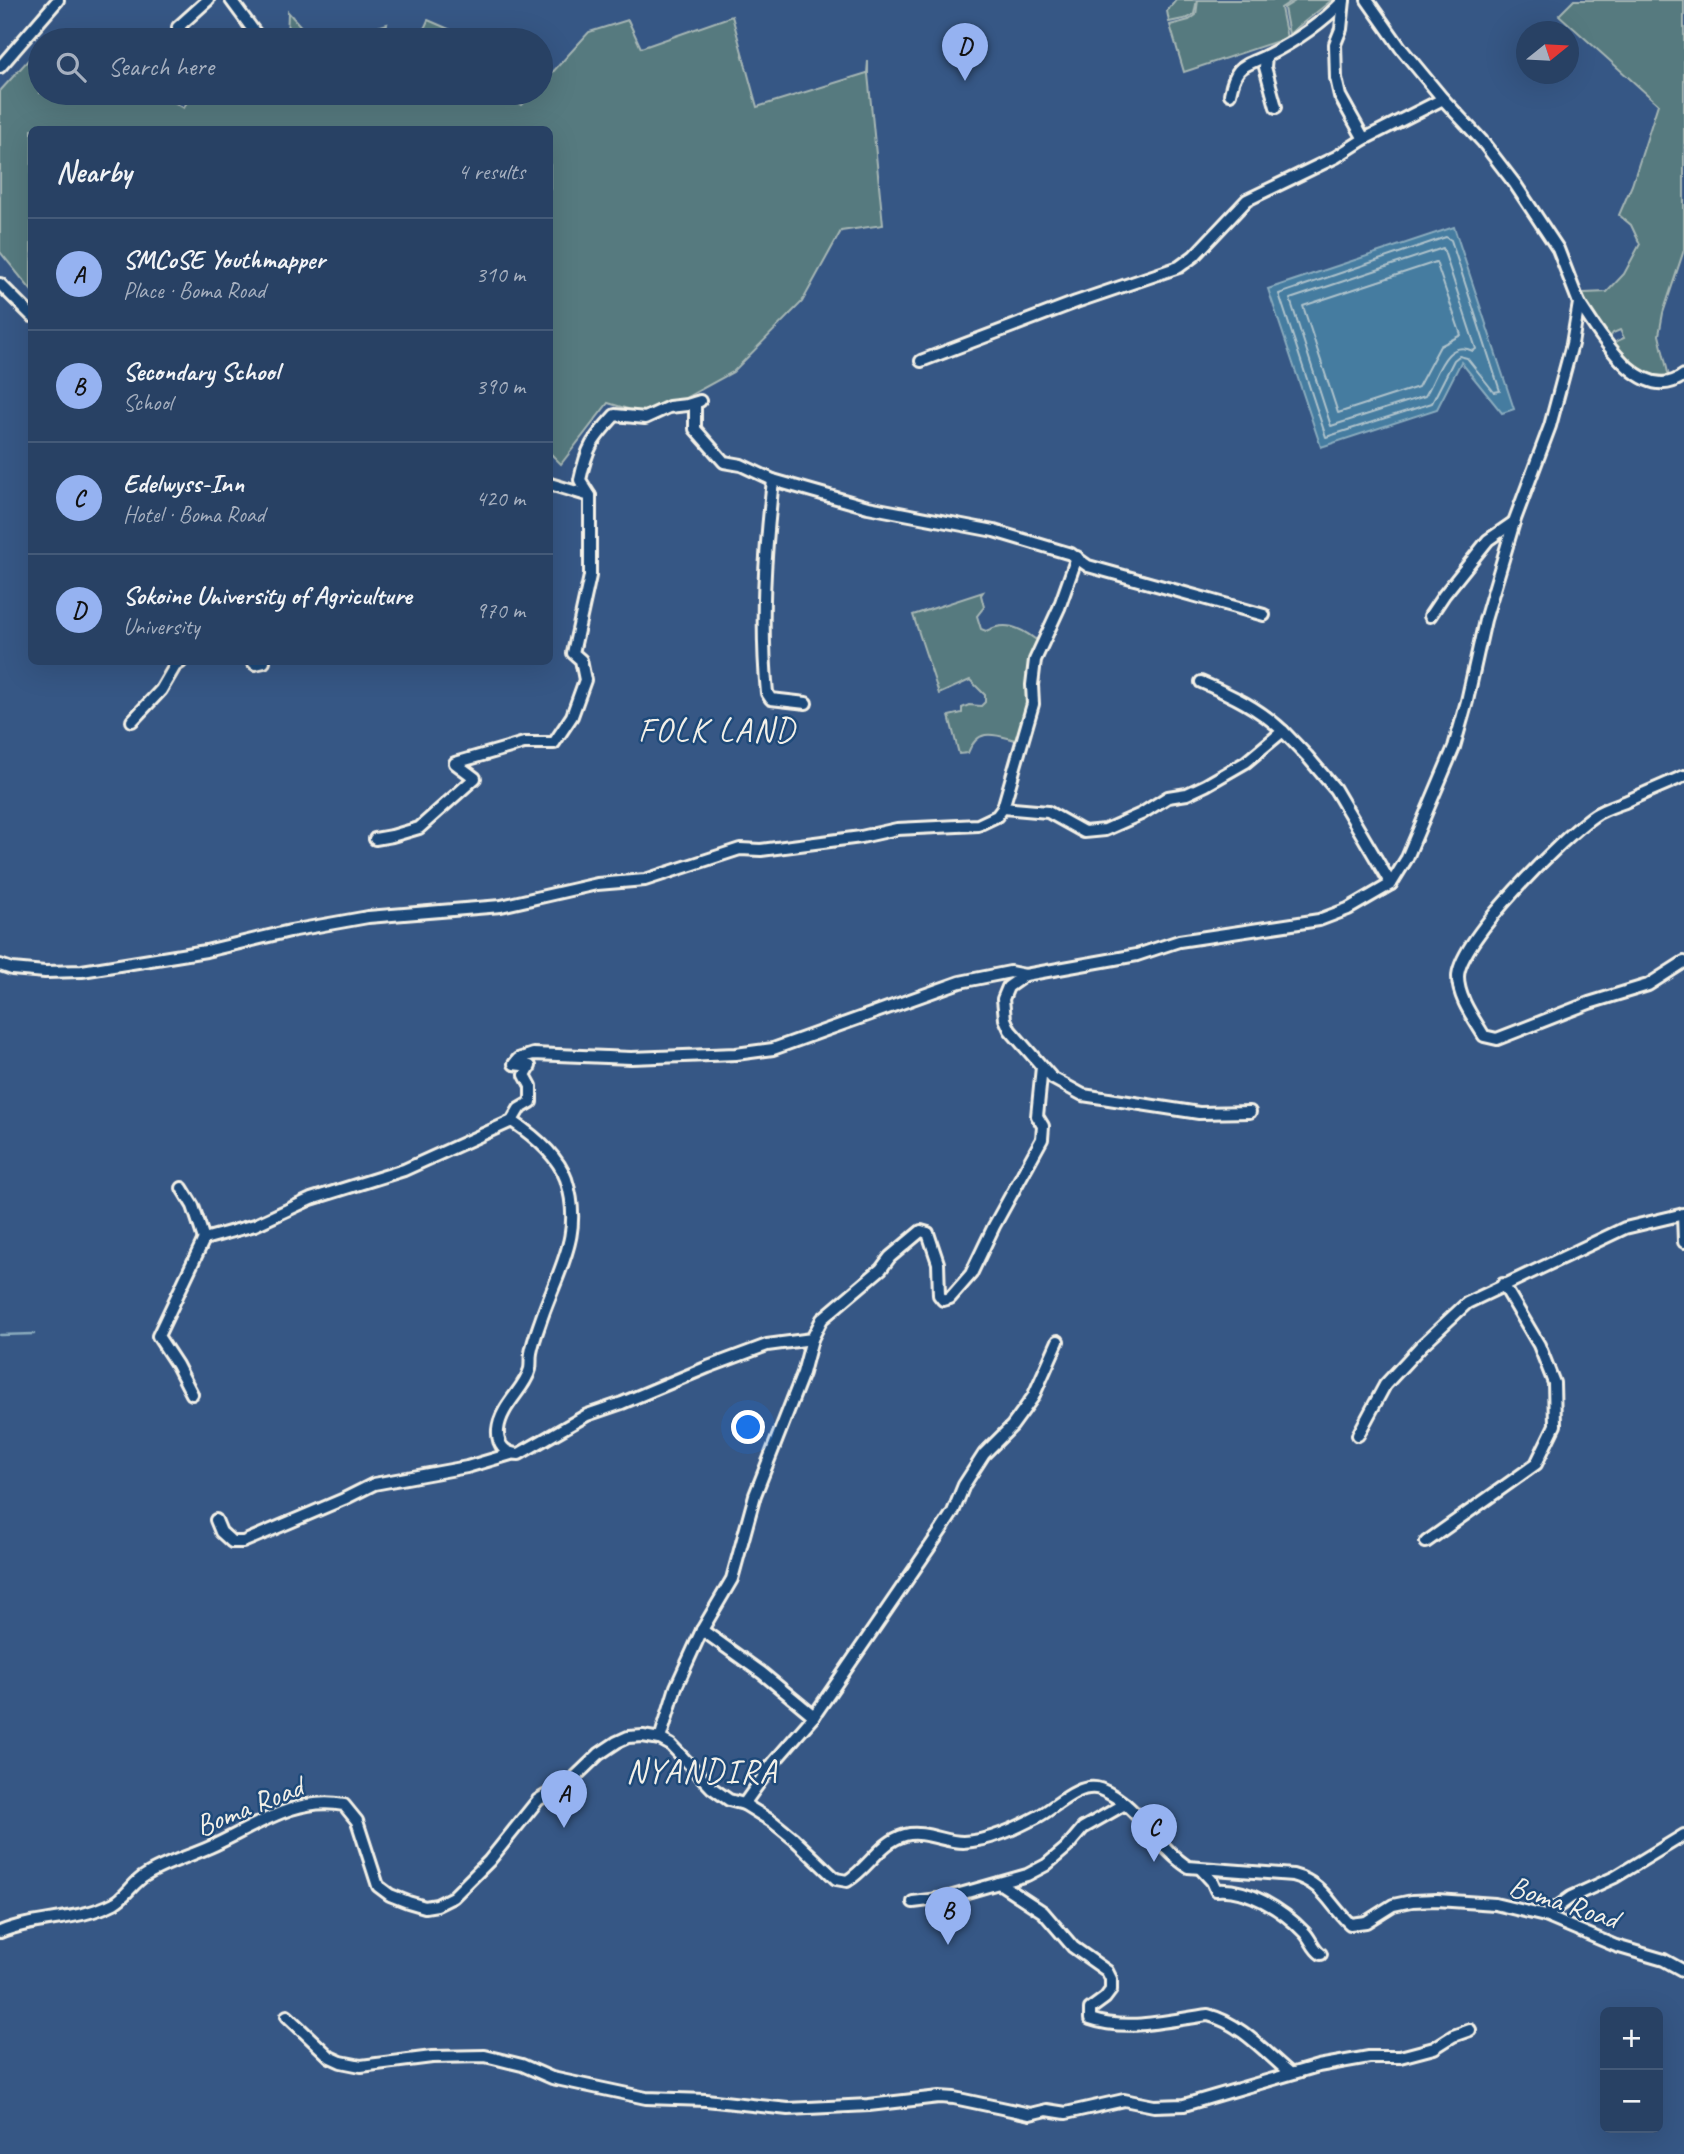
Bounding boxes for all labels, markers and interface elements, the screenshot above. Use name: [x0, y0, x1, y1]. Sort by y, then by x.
north arrow: [1516, 21, 1579, 84]
pin: D: [942, 23, 988, 81]
search box: [28, 28, 553, 105]
icon: search: [52, 48, 90, 86]
text: Search here: [108, 50, 214, 83]
text: Nearby: [56, 153, 132, 191]
text: 4 results: [458, 157, 525, 186]
text: SMCoSE Youthmapper: [123, 243, 325, 276]
text: A: [73, 260, 85, 289]
text: 310 m: [476, 260, 525, 289]
text: Place · Boma Road: [123, 276, 265, 305]
text: Secondary School: [123, 355, 279, 388]
text: B: [73, 372, 85, 401]
text: 390 m: [476, 372, 525, 401]
text: School: [123, 388, 172, 417]
text: Edelwyss-Inn: [123, 467, 244, 500]
text: C: [74, 484, 84, 513]
text: 420 m: [476, 484, 525, 513]
text: Hotel · Boma Road: [123, 500, 265, 529]
text: Sokoine University of Agriculture: [123, 579, 412, 612]
text: D: [72, 596, 86, 625]
text: 970 m: [476, 596, 525, 625]
text: University: [123, 612, 200, 641]
district label: FOLK LAND: [638, 709, 797, 751]
your location: [731, 1410, 765, 1444]
district label: NYANDIRA: [626, 1750, 778, 1792]
street label: Boma Road: [190, 1766, 312, 1845]
pin: A: [541, 1770, 587, 1828]
pin: C: [1131, 1804, 1177, 1862]
street label: Boma Road: [1505, 1867, 1627, 1939]
pin: B: [925, 1887, 971, 1945]
map controls: [1600, 2007, 1663, 2133]
button: +: [1600, 2007, 1663, 2070]
button: −: [1600, 2070, 1663, 2133]

